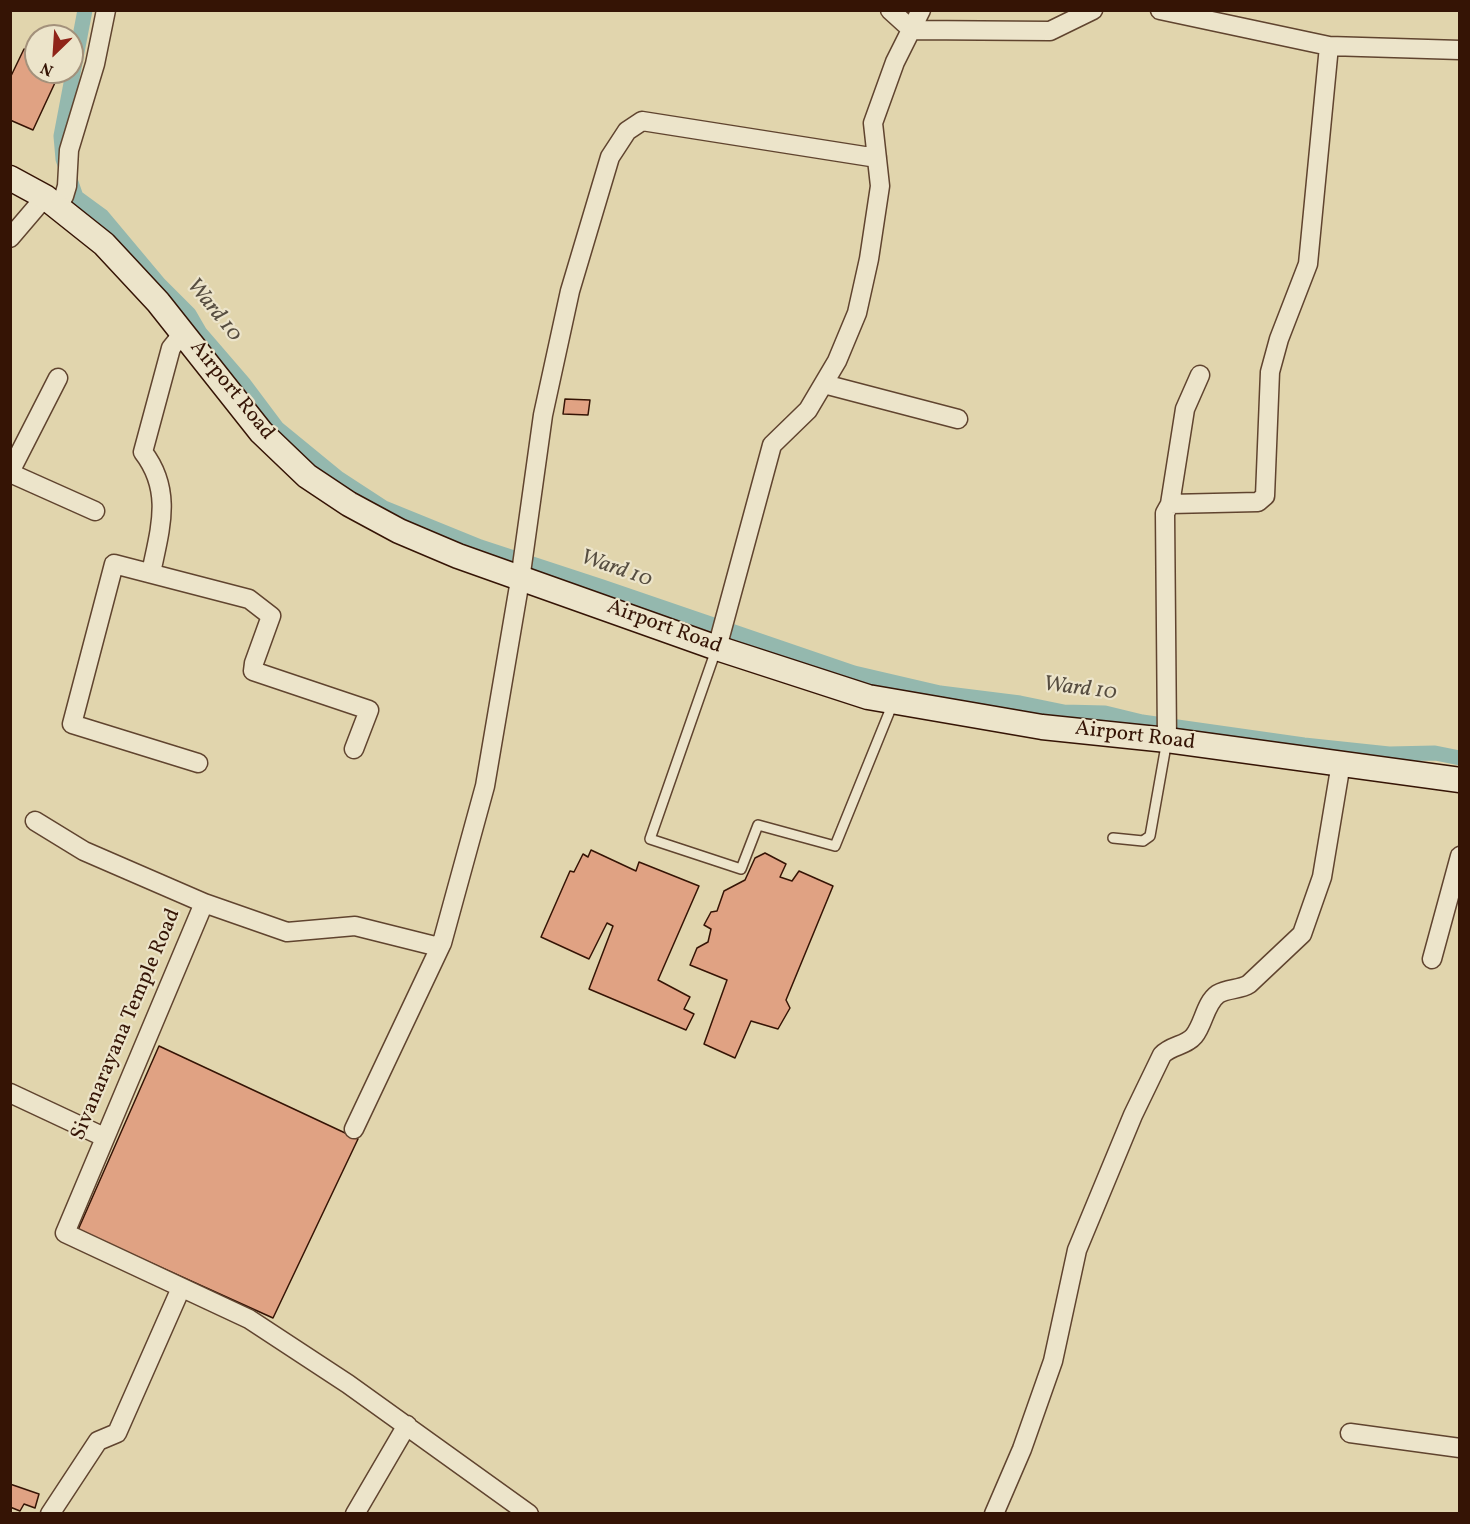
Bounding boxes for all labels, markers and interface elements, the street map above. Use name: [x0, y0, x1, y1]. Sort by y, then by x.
north arrow: [24, 24, 84, 84]
text: N: [37, 56, 57, 81]
water label: Ward 10: [179, 274, 247, 348]
street label: Airport Road: [183, 336, 279, 446]
water label: Ward 10: [577, 545, 655, 595]
street label: Airport Road: [603, 595, 725, 661]
water label: Ward 10: [1042, 672, 1118, 708]
street label: Airport Road: [1073, 717, 1197, 757]
street label: Sivanarayana Temple Road: [67, 905, 187, 1145]

